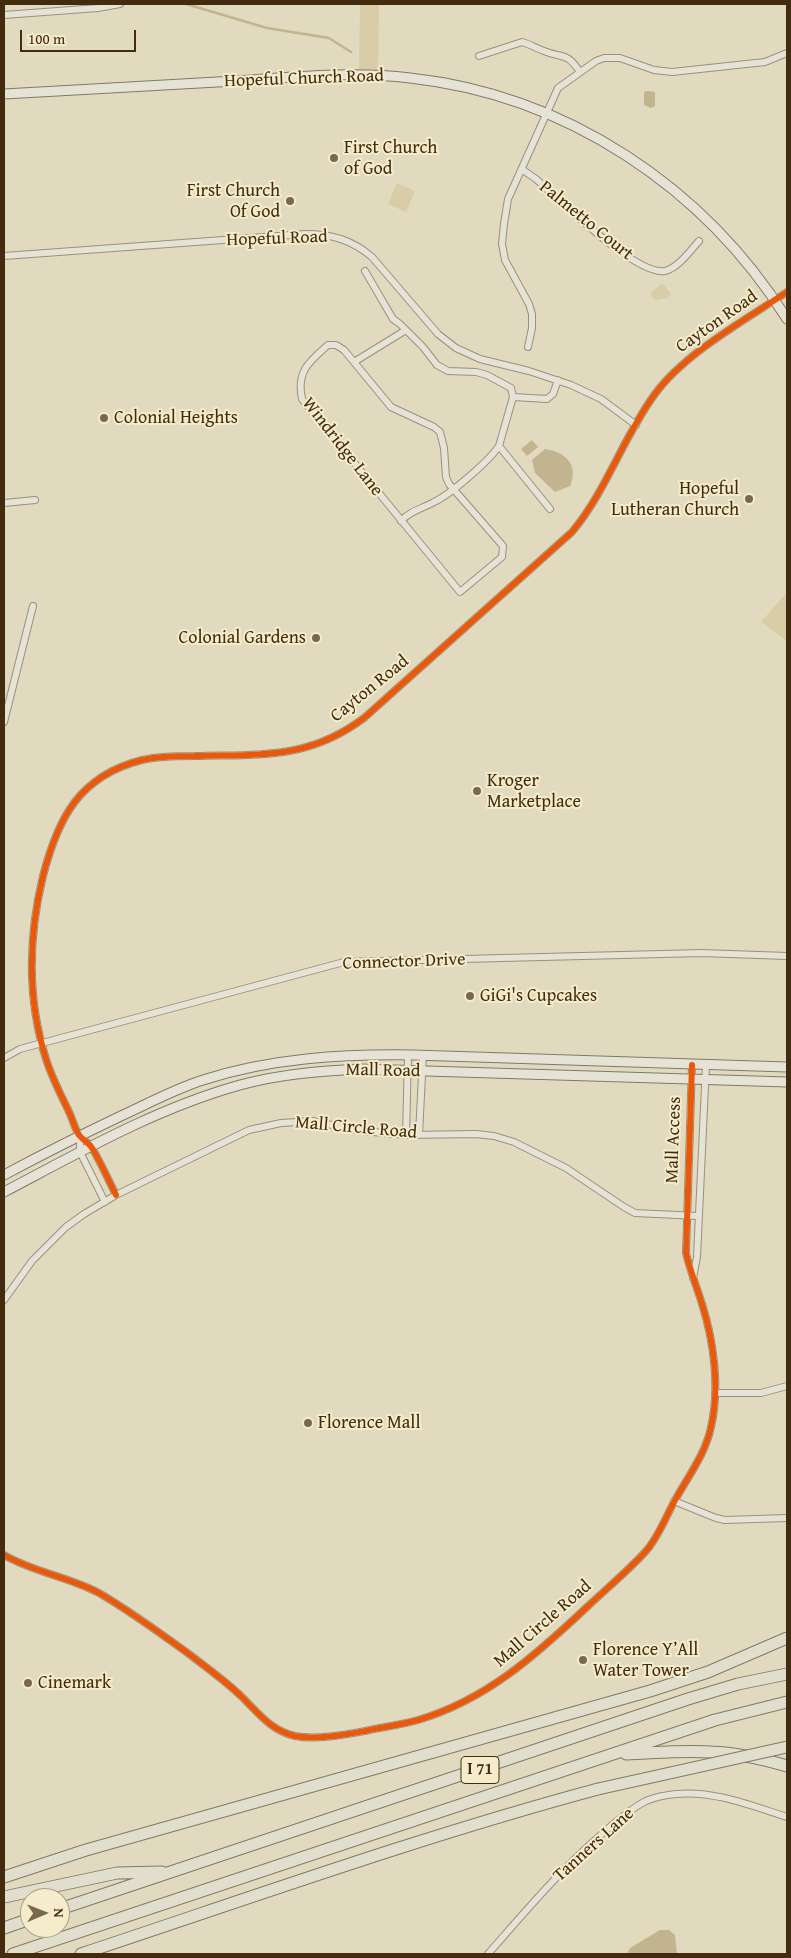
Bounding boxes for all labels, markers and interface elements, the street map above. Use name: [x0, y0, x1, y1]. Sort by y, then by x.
scale bar: [22, 20, 139, 52]
text: 100 m: [28, 28, 65, 49]
street label: Hopeful Church Road: [224, 65, 384, 93]
place label: First Church of God: [344, 137, 437, 180]
marker: First Church of God: [328, 152, 340, 164]
street label: Palmetto Court: [535, 177, 637, 265]
place label: First Church Of God: [187, 180, 280, 222]
marker: First Church Of God: [284, 195, 296, 207]
street label: Hopeful Road: [226, 226, 328, 252]
street label: Cayton Road: [672, 286, 762, 358]
street label: Windridge Lane: [297, 393, 387, 501]
place label: Colonial Heights: [114, 407, 238, 429]
marker: Colonial Heights: [98, 412, 110, 424]
place label: Hopeful Lutheran Church: [611, 478, 739, 520]
marker: Hopeful Lutheran Church: [743, 493, 755, 505]
place label: Colonial Gardens: [178, 627, 306, 649]
marker: Colonial Gardens: [310, 632, 322, 644]
street label: Cayton Road: [326, 651, 414, 727]
place label: Kroger Marketplace: [487, 770, 581, 812]
marker: Kroger Marketplace: [471, 785, 483, 797]
street label: Connector Drive: [342, 949, 466, 975]
place label: GiGi's Cupcakes: [480, 985, 597, 1007]
marker: GiGi's Cupcakes: [464, 990, 476, 1002]
street label: Mall Road: [345, 1060, 421, 1082]
street label: Mall Access: [662, 1096, 686, 1184]
street label: Mall Circle Road: [294, 1112, 418, 1144]
place label: Florence Mall: [318, 1412, 420, 1434]
marker: Florence Mall: [302, 1417, 314, 1429]
street label: Mall Circle Road: [490, 1576, 596, 1672]
place label: Florence Y’All Water Tower: [593, 1639, 698, 1682]
marker: Florence Y’All Water Tower: [577, 1654, 589, 1666]
place label: Cinemark: [38, 1672, 111, 1694]
marker: Cinemark: [22, 1677, 34, 1689]
road number: I 71: [461, 1756, 499, 1784]
street label: Tanners Lane: [549, 1803, 639, 1887]
north arrow: [20, 1888, 70, 1938]
text: N: [49, 1908, 69, 1918]

